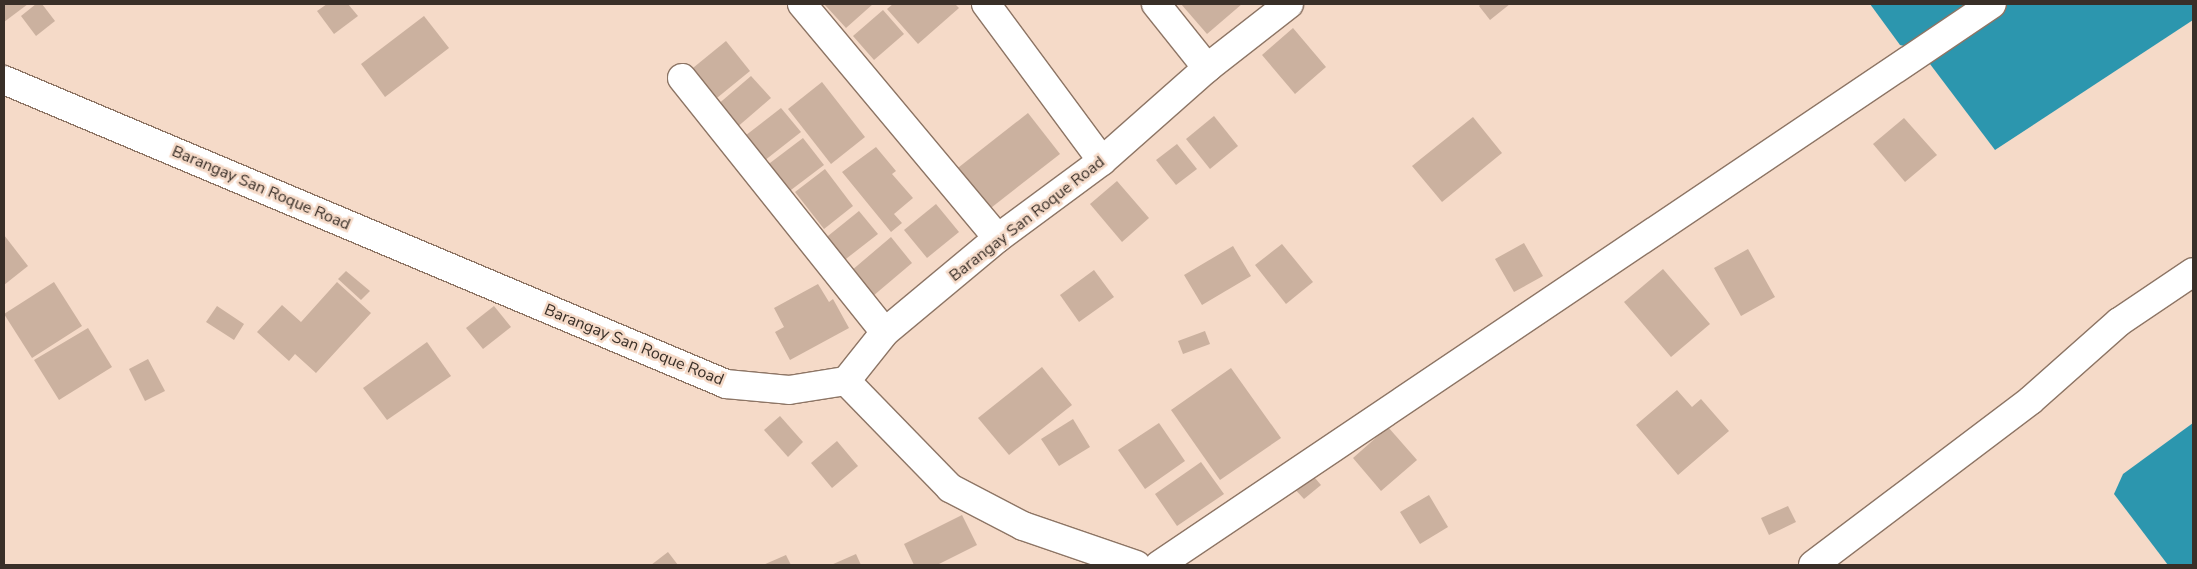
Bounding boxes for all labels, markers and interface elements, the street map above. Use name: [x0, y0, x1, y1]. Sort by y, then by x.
street label: Barangay San Roque Road: [169, 142, 353, 234]
street label: Barangay San Roque Road: [946, 152, 1108, 286]
street label: Barangay San Roque Road: [542, 300, 726, 390]

